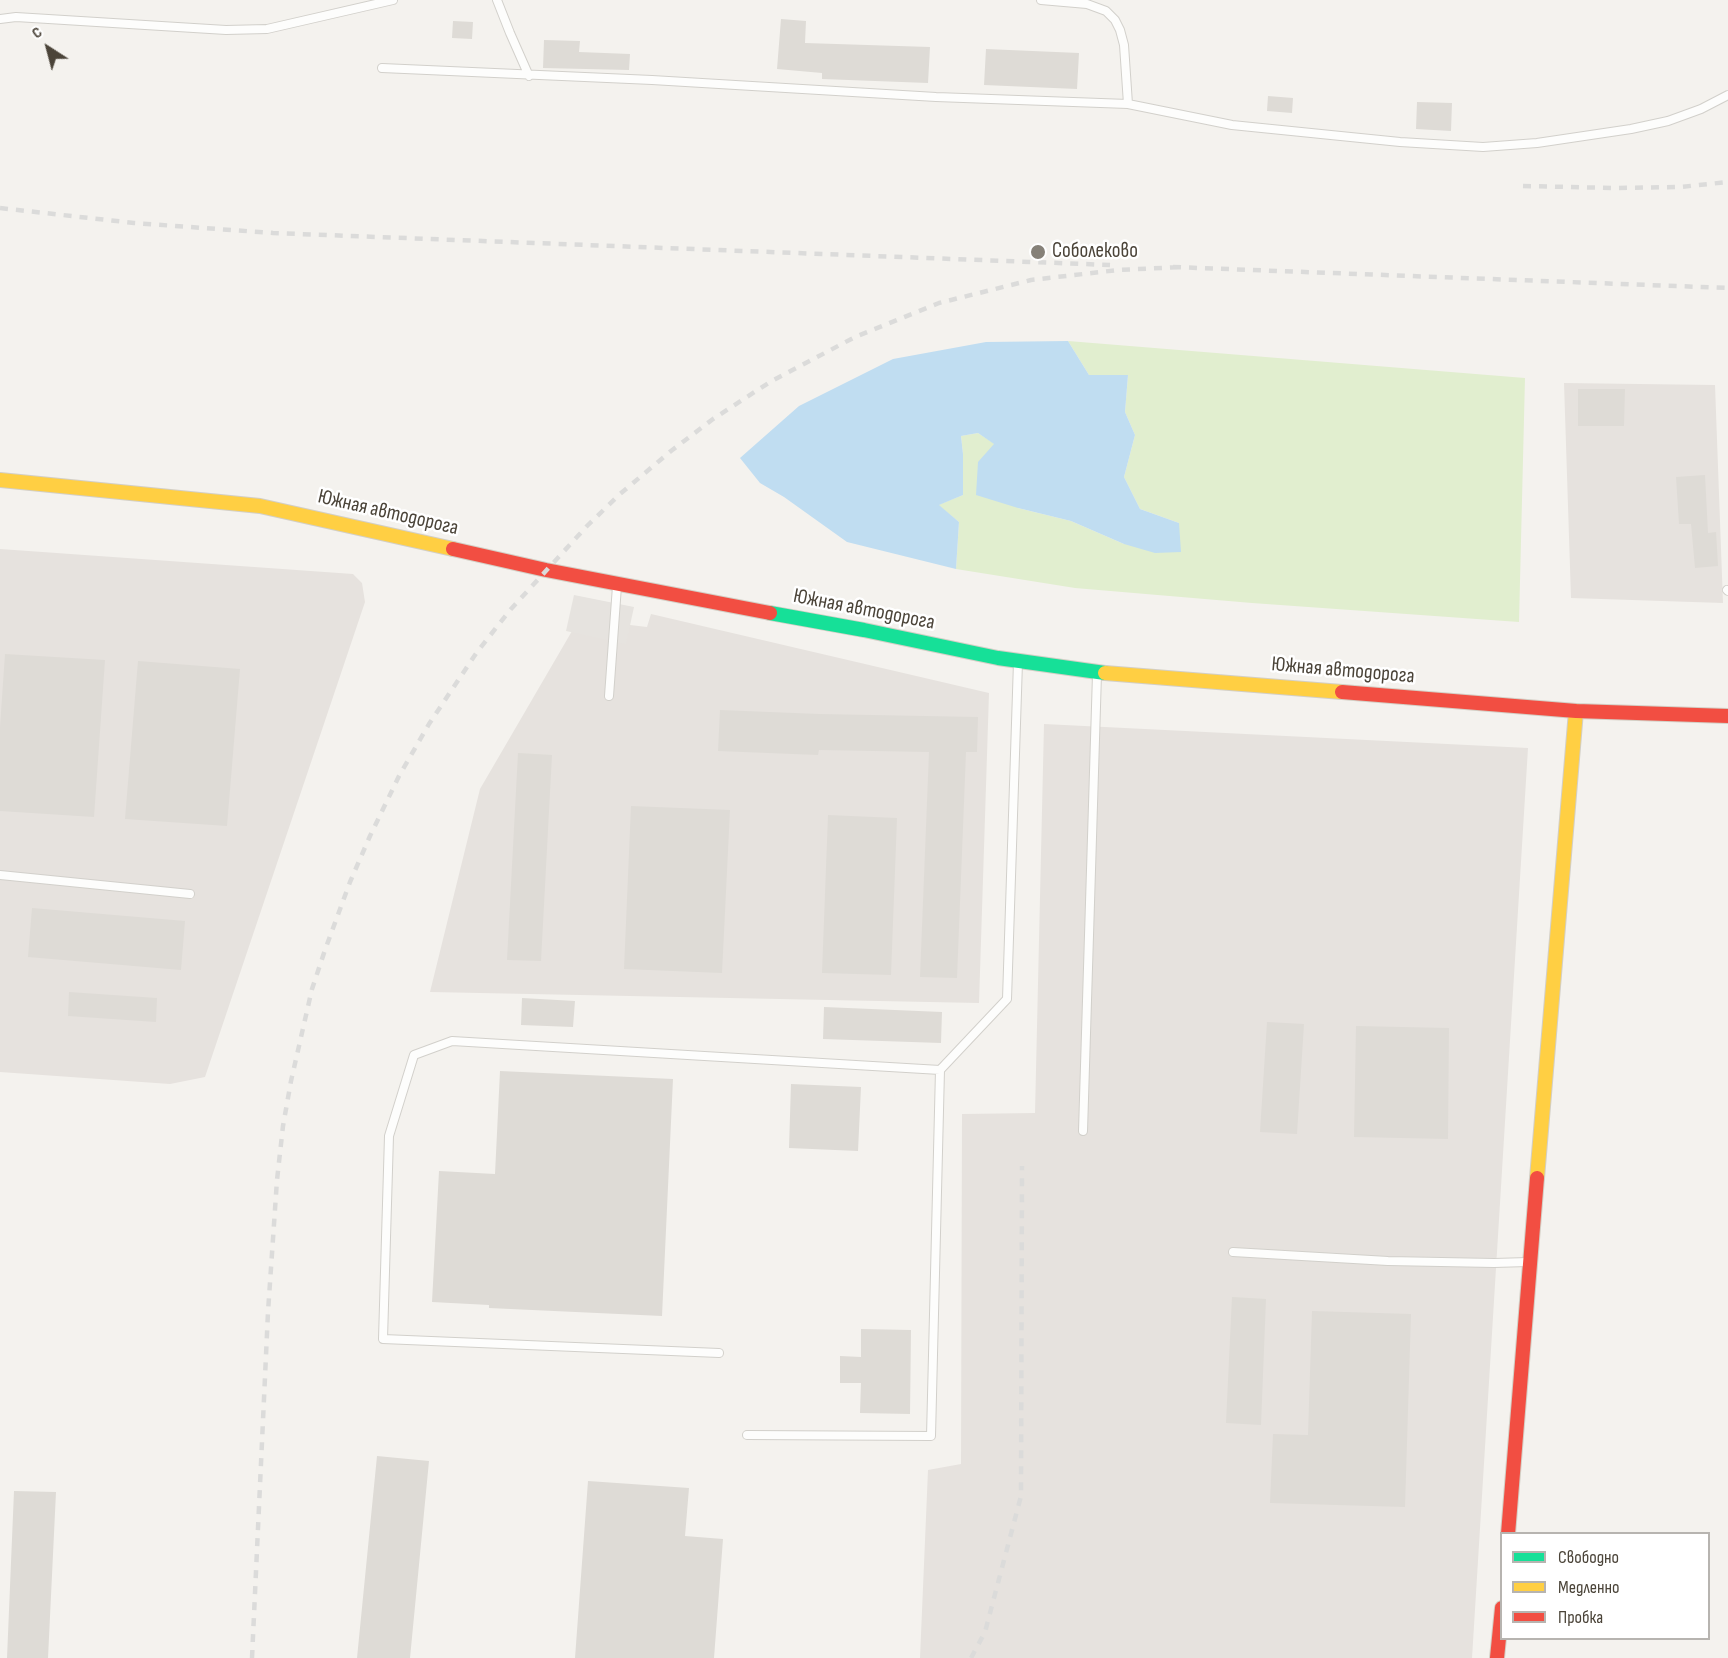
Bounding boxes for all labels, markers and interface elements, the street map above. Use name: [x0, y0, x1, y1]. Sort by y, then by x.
north arrow: [18, 18, 78, 78]
text: С: [28, 23, 46, 43]
place label: Соболеково: [1052, 239, 1138, 265]
marker: Соболеково: [1029, 243, 1047, 261]
street label: Южная автодорога: [315, 485, 461, 541]
street label: Южная автодорога: [791, 584, 937, 636]
street label: Южная автодорога: [1270, 652, 1416, 690]
legend: [1500, 1532, 1710, 1640]
text: Свободно: [1558, 1547, 1619, 1568]
text: Медленно: [1558, 1577, 1620, 1598]
text: Пробка: [1558, 1607, 1603, 1628]

